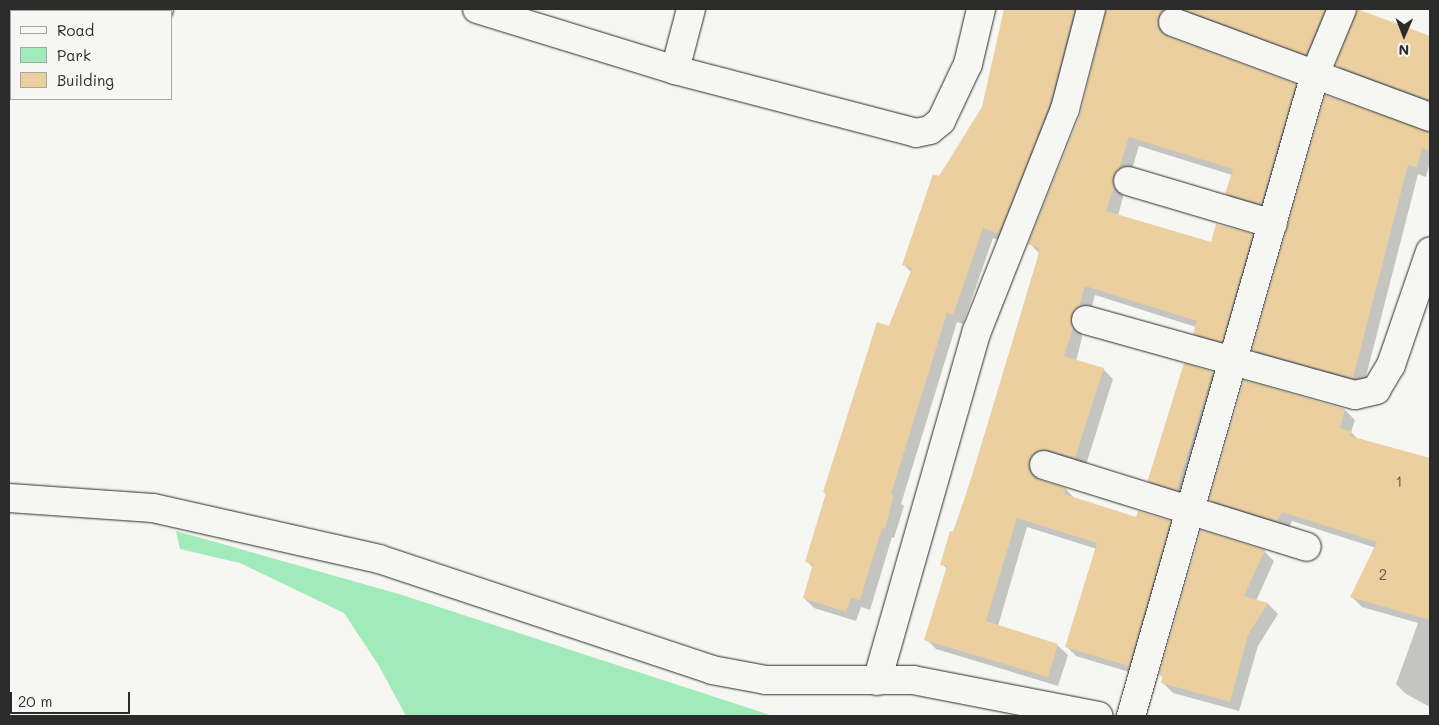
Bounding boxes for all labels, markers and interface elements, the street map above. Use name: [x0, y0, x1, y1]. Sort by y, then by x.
legend: [10, 10, 172, 100]
north arrow: [1379, 10, 1429, 60]
text: Road: [57, 20, 94, 40]
text: N: [1398, 41, 1409, 60]
text: Park: [57, 45, 91, 65]
text: Building: [57, 70, 114, 90]
house number: 1: [1396, 473, 1402, 491]
house number: 2: [1379, 566, 1387, 584]
scale bar: [12, 682, 132, 714]
text: 20 m: [18, 691, 52, 711]

